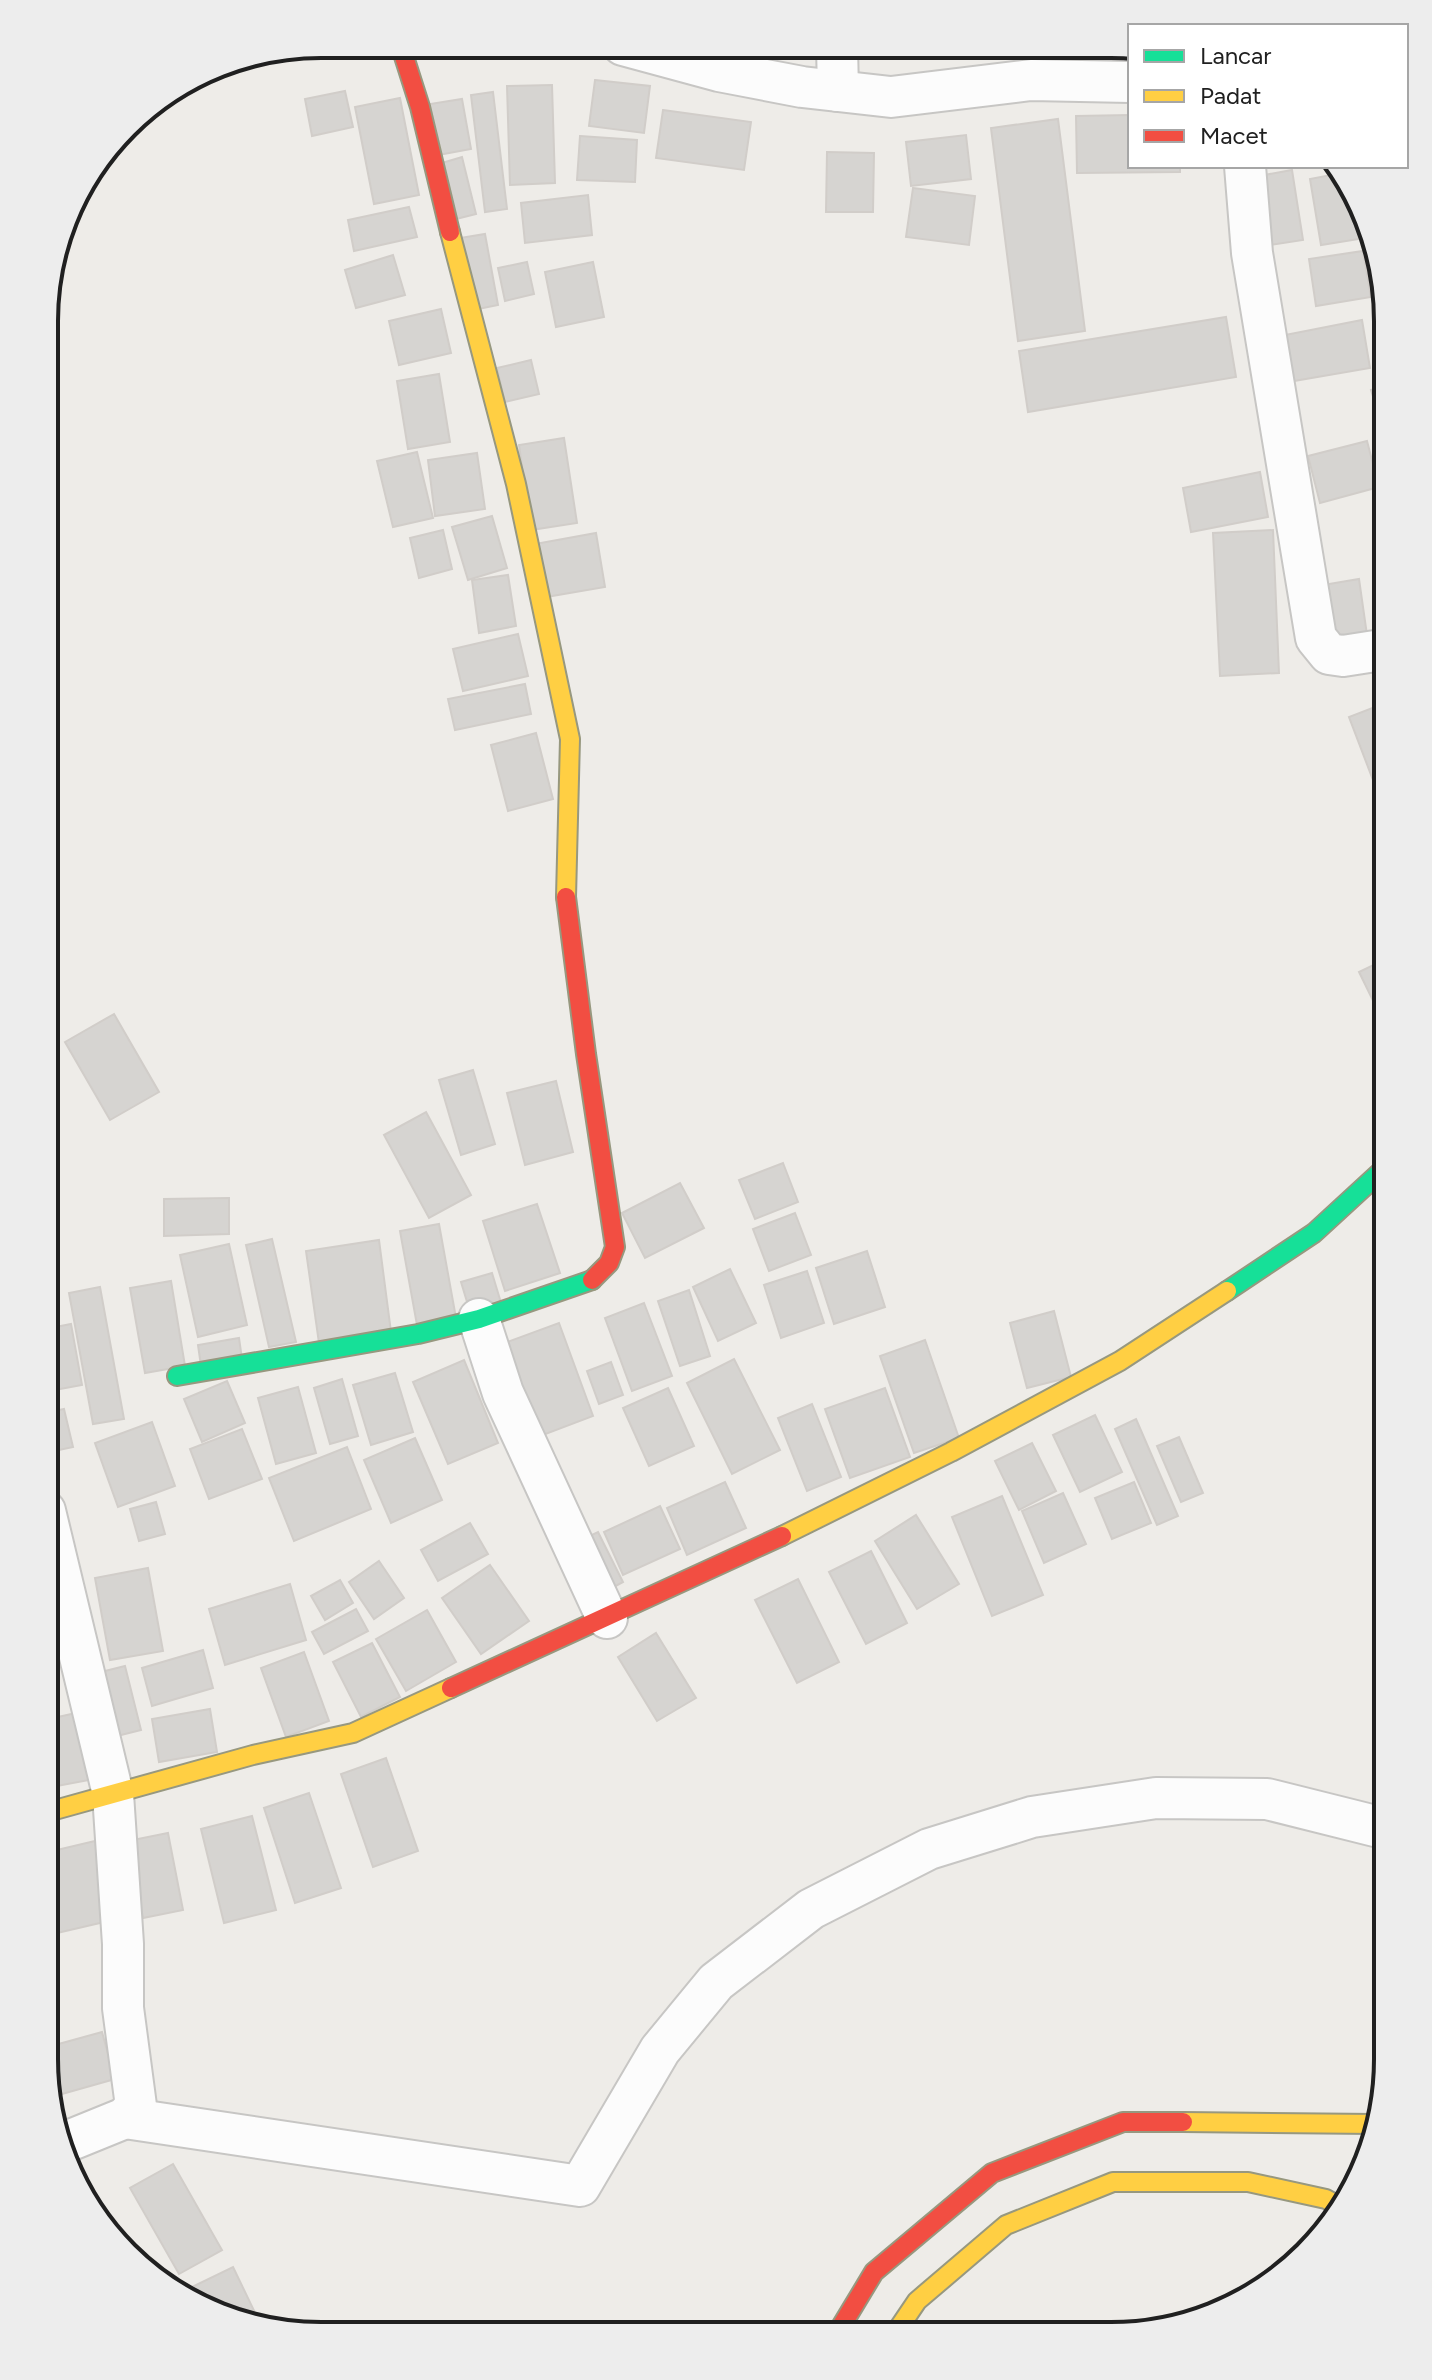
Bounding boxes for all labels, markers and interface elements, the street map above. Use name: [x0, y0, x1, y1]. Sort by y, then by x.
legend: [1128, 24, 1408, 168]
text: Lancar: [1200, 41, 1271, 70]
text: Padat: [1200, 81, 1261, 110]
text: Macet: [1200, 121, 1268, 150]

